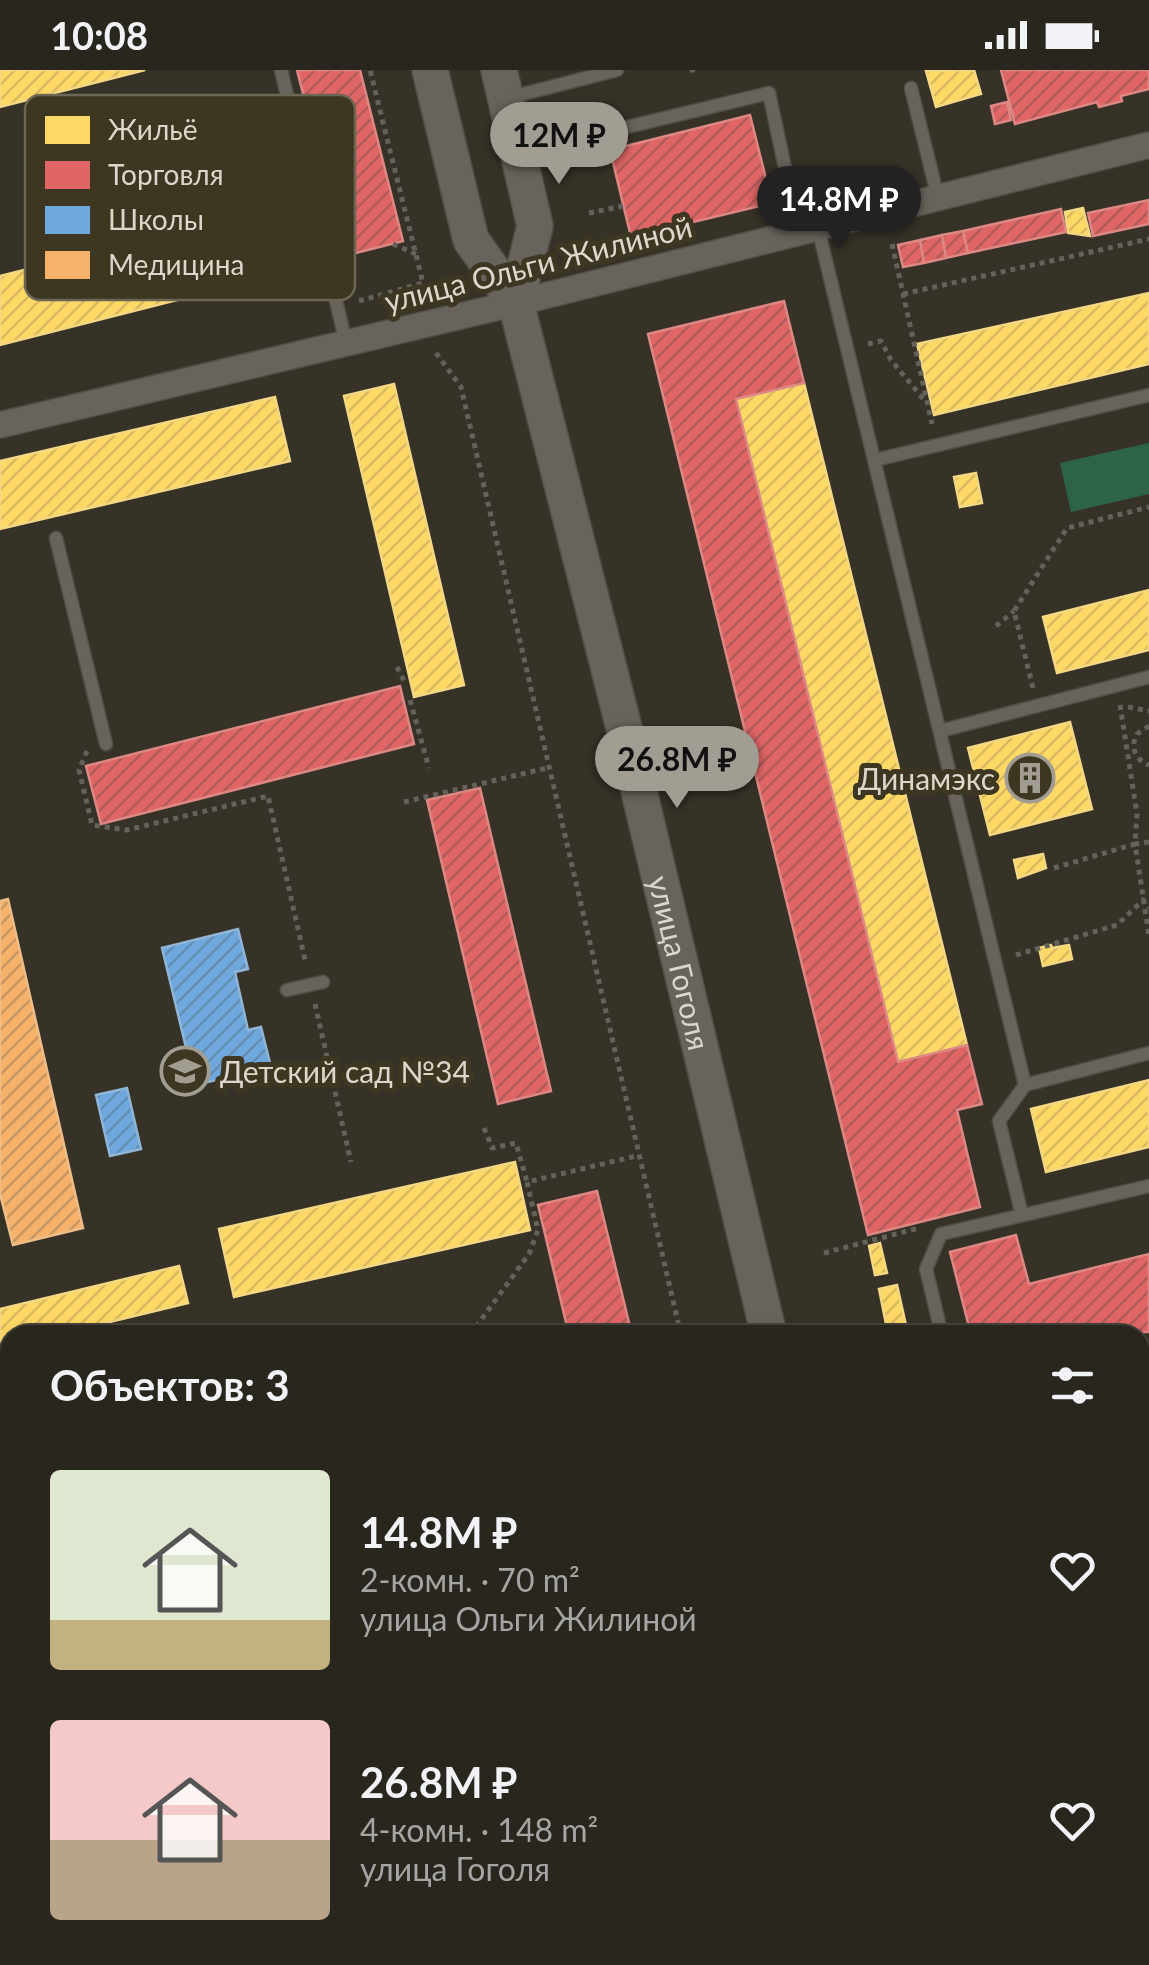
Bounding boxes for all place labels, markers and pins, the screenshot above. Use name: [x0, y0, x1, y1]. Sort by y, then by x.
pin: 12M ₽: [489, 102, 629, 187]
pin: 14.8M ₽: [747, 166, 931, 251]
pin: 26.8M ₽: [585, 726, 769, 811]
building icon: Динамэкс: [1004, 752, 1056, 804]
place label: Динамэкс: [858, 760, 995, 796]
school or university icon: Детский сад №34: [159, 1045, 211, 1097]
place label: Детский сад №34: [220, 1053, 470, 1089]

